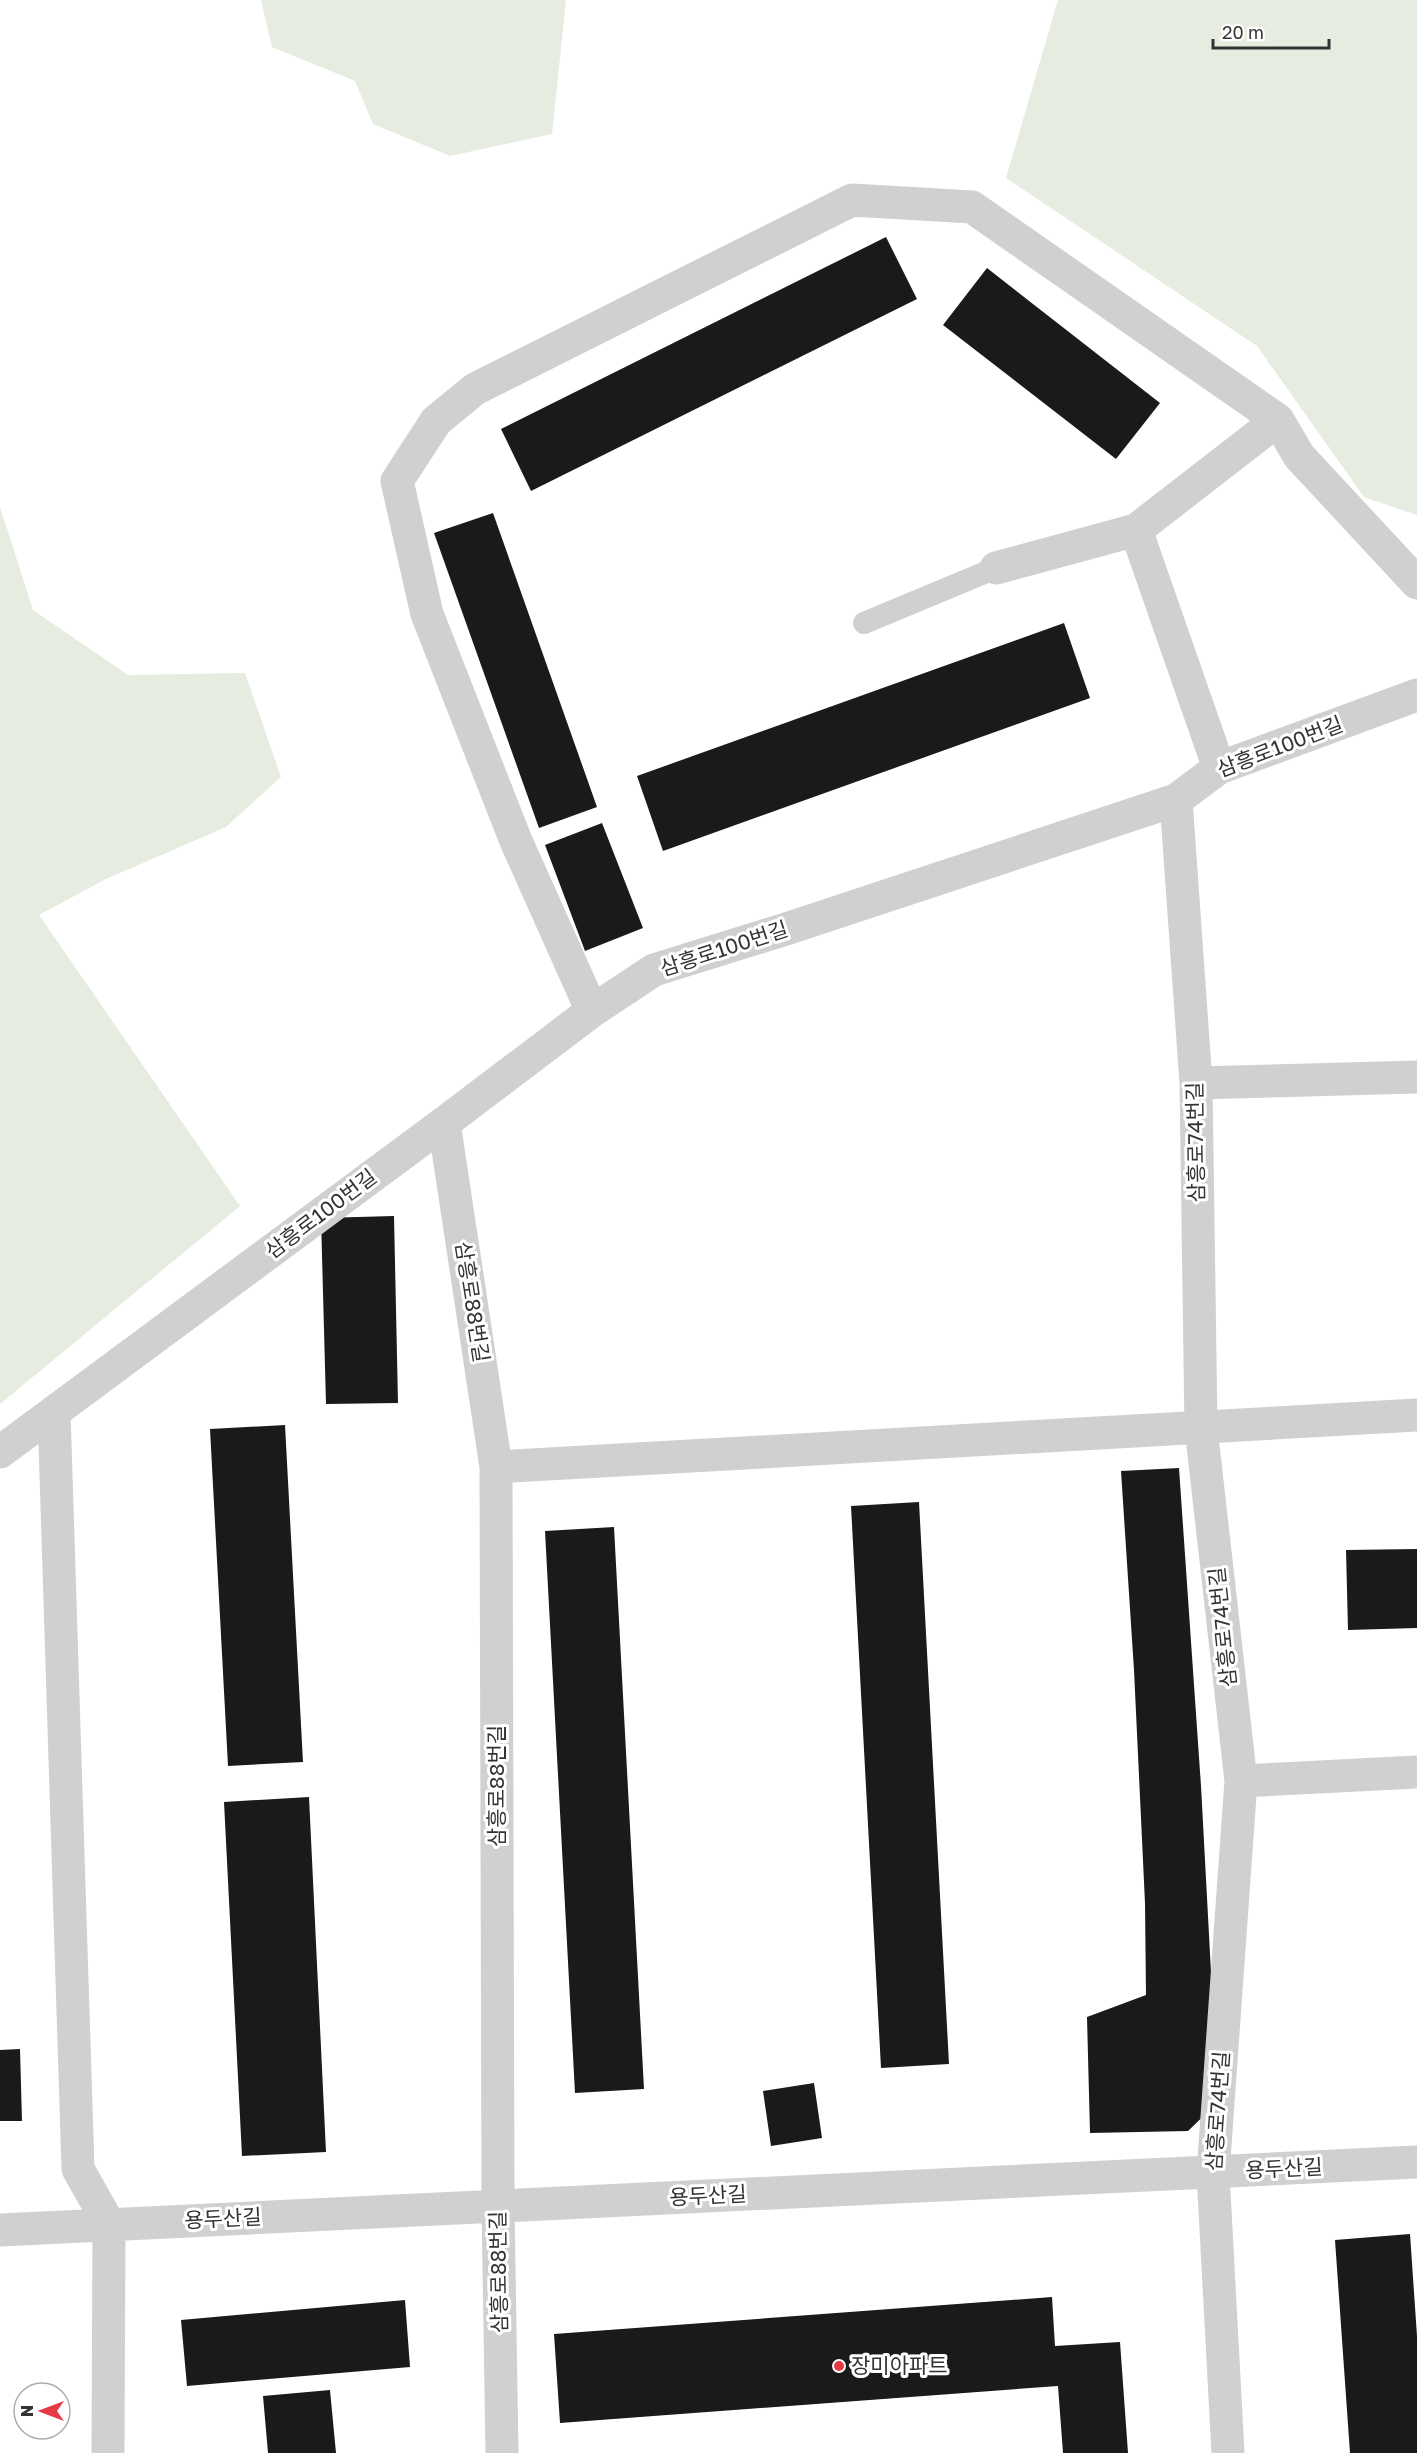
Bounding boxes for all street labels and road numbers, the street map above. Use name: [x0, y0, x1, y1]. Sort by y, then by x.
street label: 삼흥로100번길: [1213, 710, 1346, 782]
street label: 삼흥로100번길: [657, 915, 791, 981]
street label: 삼흥로74번길: [1181, 1082, 1209, 1203]
street label: 삼흥로100번길: [260, 1163, 381, 1264]
street label: 삼흥로88번길: [451, 1239, 495, 1364]
street label: 삼흥로74번길: [1203, 1566, 1241, 1688]
street label: 삼흥로88번길: [483, 1725, 509, 1847]
street label: 삼흥로74번길: [1200, 2050, 1234, 2172]
street label: 용두산길: [1245, 2153, 1323, 2183]
street label: 용두산길: [669, 2180, 747, 2210]
street label: 용두산길: [184, 2203, 262, 2233]
street label: 삼흥로88번길: [484, 2211, 512, 2333]

